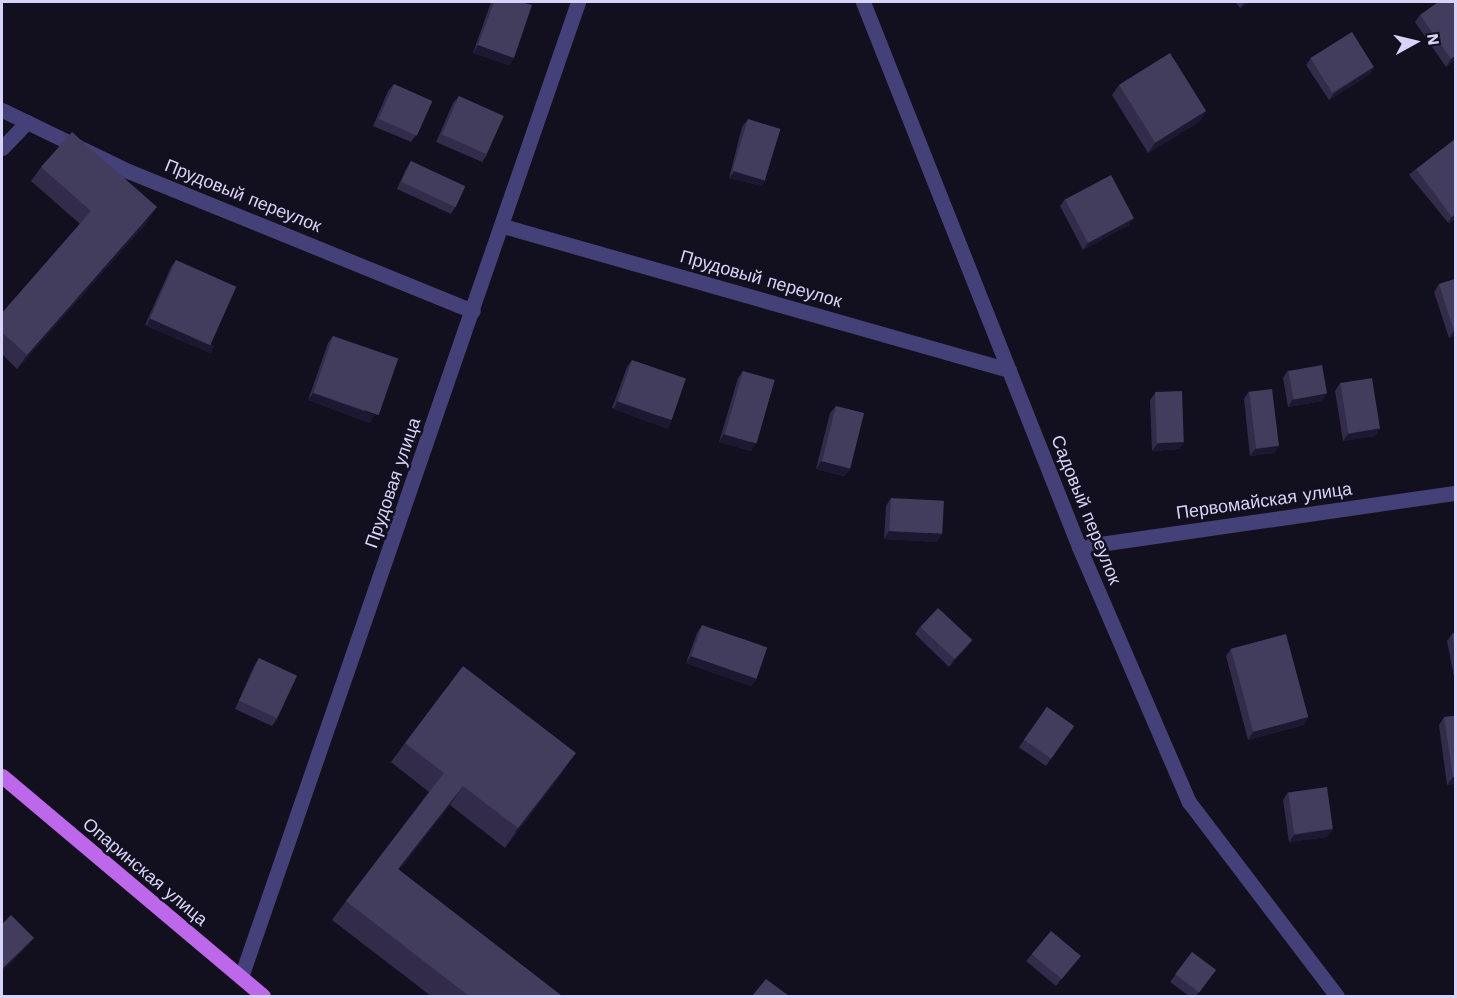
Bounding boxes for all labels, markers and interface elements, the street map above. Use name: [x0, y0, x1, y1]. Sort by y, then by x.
north arrow: [1385, 12, 1445, 72]
text: N: [1423, 32, 1444, 47]
street label: Прудовый переулок: [161, 155, 325, 237]
street label: Прудовый переулок: [678, 246, 844, 312]
street label: Прудовая улица: [361, 415, 425, 551]
street label: Садовый переулок: [1046, 432, 1126, 588]
street label: Первомайская улица: [1175, 478, 1353, 524]
street label: Опаринская улица: [78, 813, 212, 931]

